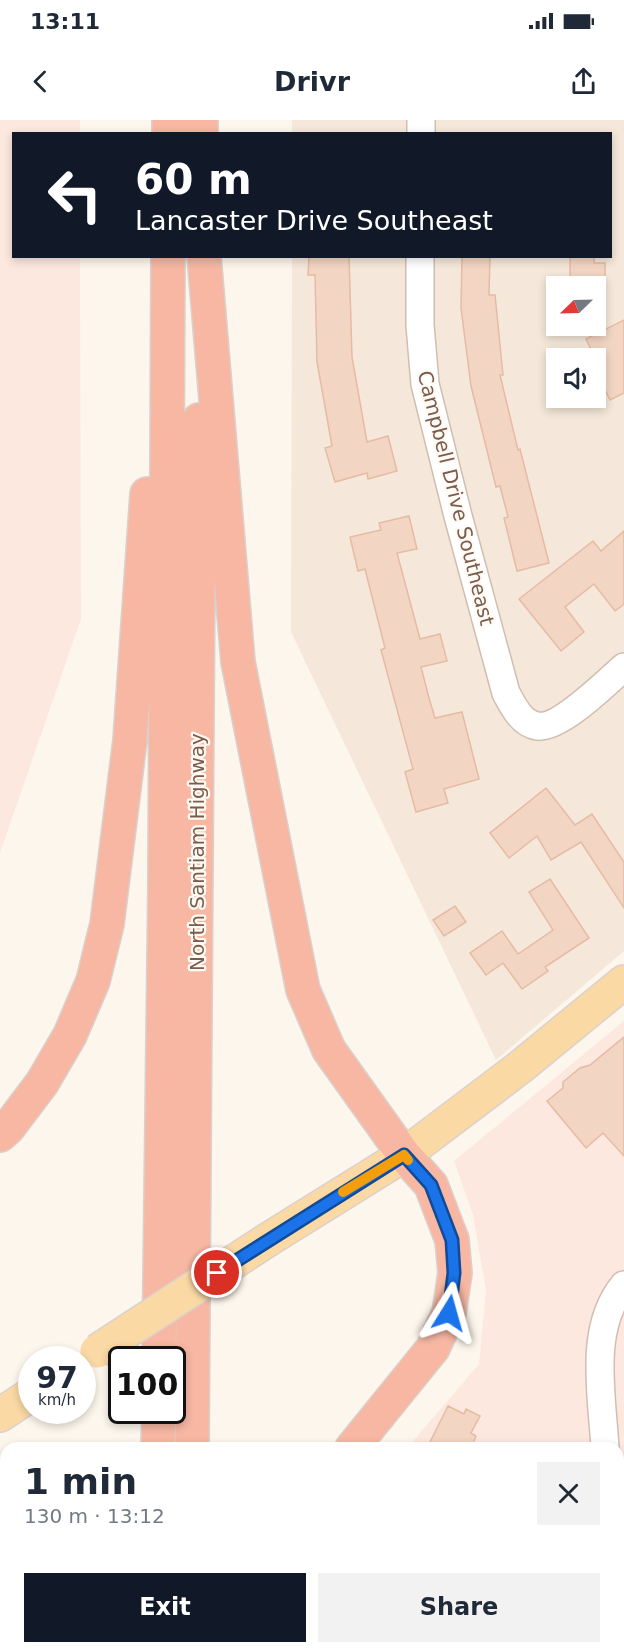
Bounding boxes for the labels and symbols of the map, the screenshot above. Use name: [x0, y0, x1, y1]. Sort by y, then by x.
north arrow: [546, 276, 606, 336]
street label: Campbell Drive Southeast: [413, 368, 499, 628]
street label: North Santiam Highway: [185, 733, 209, 971]
pin: [191, 1247, 242, 1298]
position arrow: [417, 1281, 481, 1345]
speed limit sign: 100: [108, 1346, 186, 1424]

